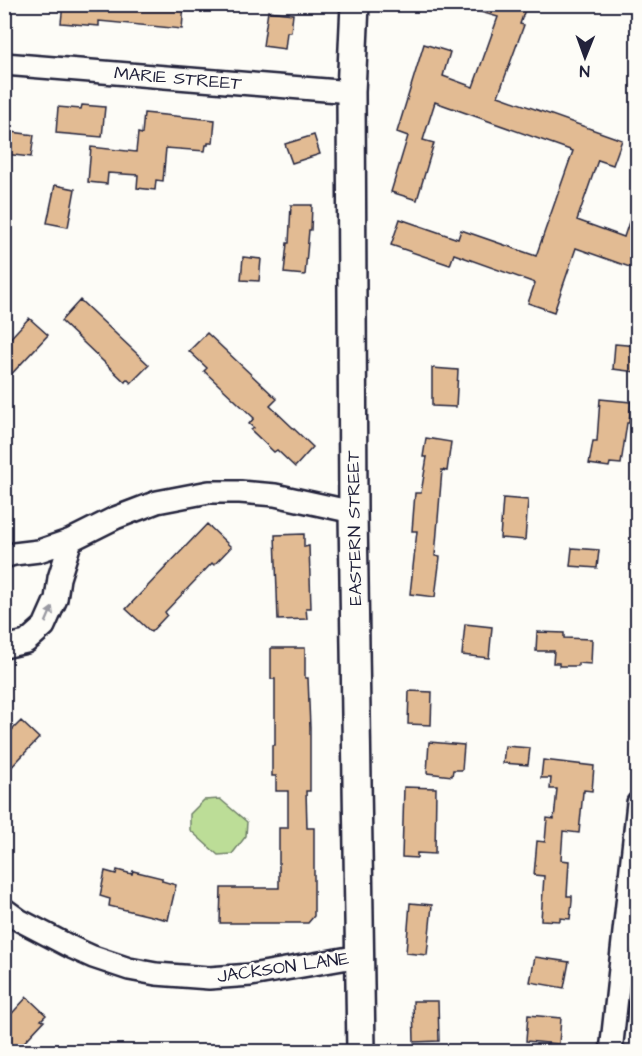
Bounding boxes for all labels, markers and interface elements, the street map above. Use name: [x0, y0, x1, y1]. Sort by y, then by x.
north arrow: [555, 27, 615, 87]
street label: MARIE STREET: [113, 60, 244, 97]
text: N: [580, 60, 590, 82]
street label: EASTERN STREET: [341, 449, 368, 606]
one-way arrow: [44, 605, 54, 623]
street label: JACKSON LANE: [216, 946, 351, 989]

